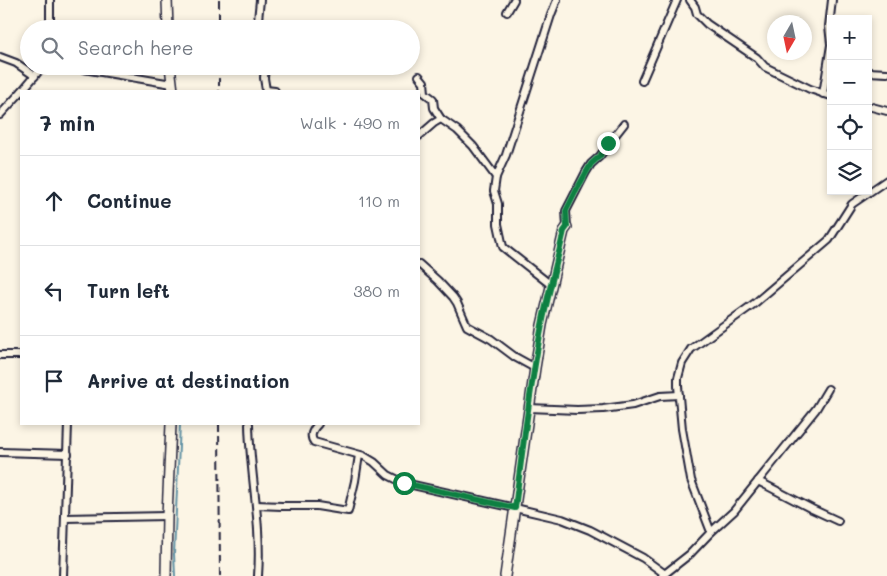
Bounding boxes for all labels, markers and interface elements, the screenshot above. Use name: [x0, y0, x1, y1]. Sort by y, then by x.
north arrow: [767, 15, 812, 60]
map controls: [827, 15, 872, 195]
button: +: [827, 15, 872, 60]
search box: [20, 20, 420, 75]
icon: search: [38, 34, 66, 62]
text: Search here: [78, 35, 194, 60]
button: −: [827, 60, 872, 105]
button: locate: [827, 105, 872, 150]
text: 7 min: [40, 109, 95, 136]
text: Walk · 490 m: [300, 112, 400, 133]
route end: [597, 132, 620, 155]
button: layers: [827, 150, 872, 195]
icon: ahead: [40, 187, 68, 215]
text: Continue: [87, 188, 172, 213]
text: 110 m: [358, 190, 400, 211]
icon: left: [40, 277, 68, 305]
text: Turn left: [87, 278, 170, 303]
text: 380 m: [353, 280, 400, 301]
icon: arrive: [40, 367, 68, 395]
text: Arrive at destination: [87, 368, 290, 393]
route start: [393, 472, 416, 495]

